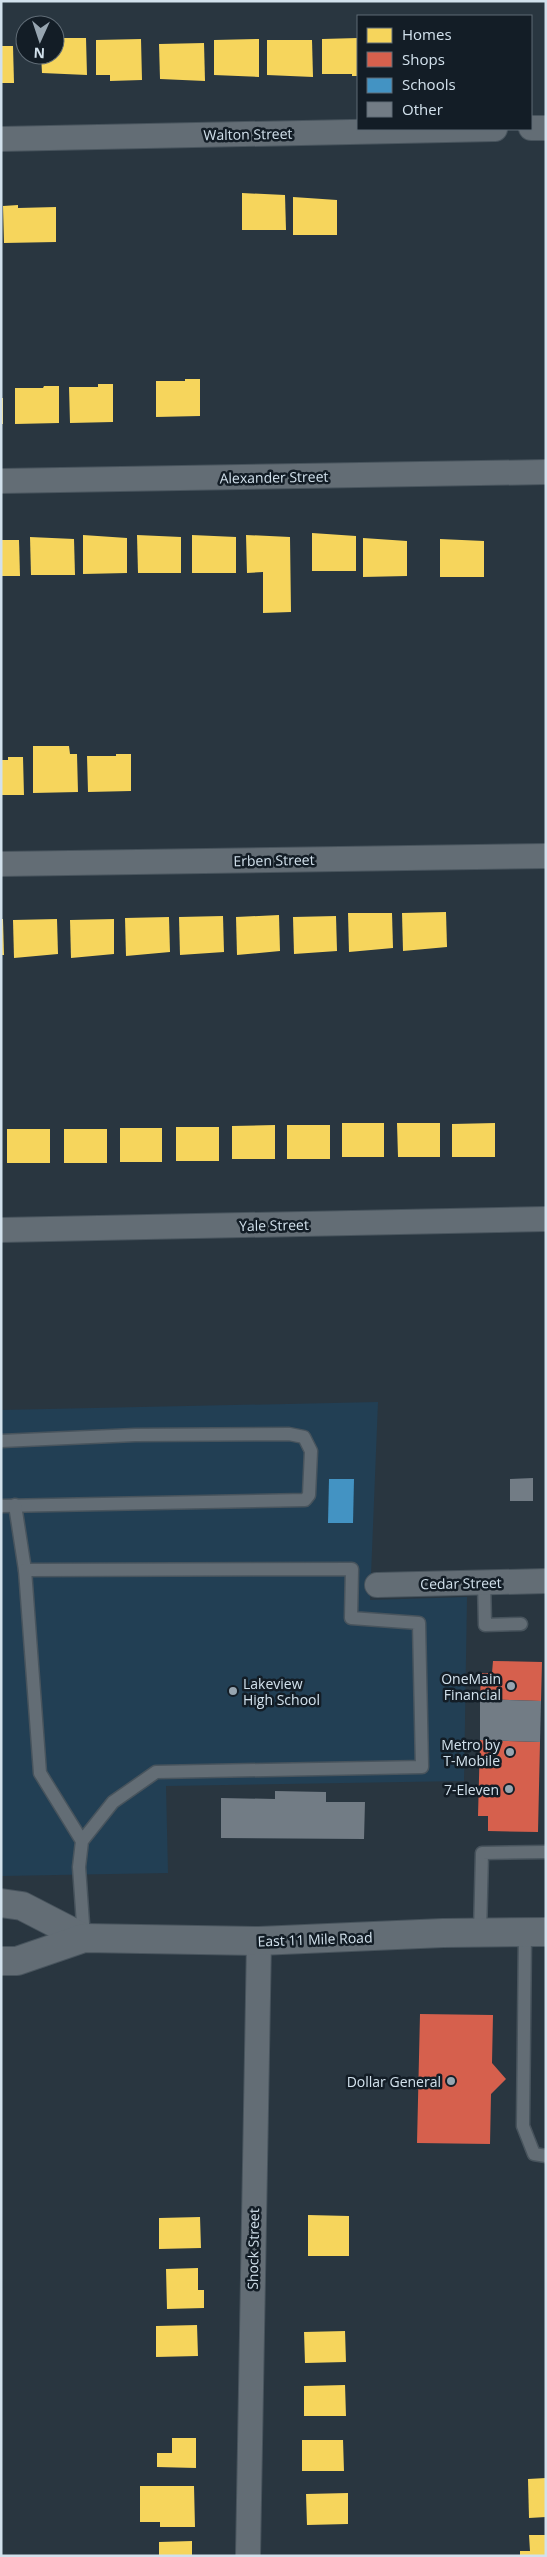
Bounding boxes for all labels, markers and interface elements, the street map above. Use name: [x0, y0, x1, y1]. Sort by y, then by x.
north arrow: [15, 15, 65, 65]
legend: [357, 15, 532, 130]
text: Homes: [402, 24, 452, 44]
text: N: [33, 44, 45, 63]
text: Shops: [402, 49, 445, 69]
text: Schools: [402, 74, 456, 94]
text: Other: [402, 99, 443, 119]
street label: Walton Street: [203, 124, 293, 144]
street label: Alexander Street: [219, 467, 329, 487]
street label: Erben Street: [233, 850, 315, 870]
street label: Yale Street: [239, 1215, 309, 1235]
street label: Cedar Street: [420, 1573, 502, 1593]
place label: OneMain Financial: [441, 1669, 501, 1704]
place label: Lakeview High School: [243, 1674, 320, 1709]
marker: OneMain Financial: [505, 1680, 517, 1692]
marker: Lakeview High School: [227, 1685, 239, 1697]
place label: Metro by T-Mobile: [441, 1735, 501, 1770]
marker: Metro by T-Mobile: [504, 1746, 516, 1758]
place label: 7-Eleven: [444, 1780, 499, 1799]
marker: 7-Eleven: [503, 1783, 515, 1795]
street label: East 11 Mile Road: [257, 1927, 373, 1951]
place label: Dollar General: [347, 2072, 441, 2091]
marker: Dollar General: [445, 2075, 457, 2087]
street label: Shock Street: [243, 2208, 263, 2290]

